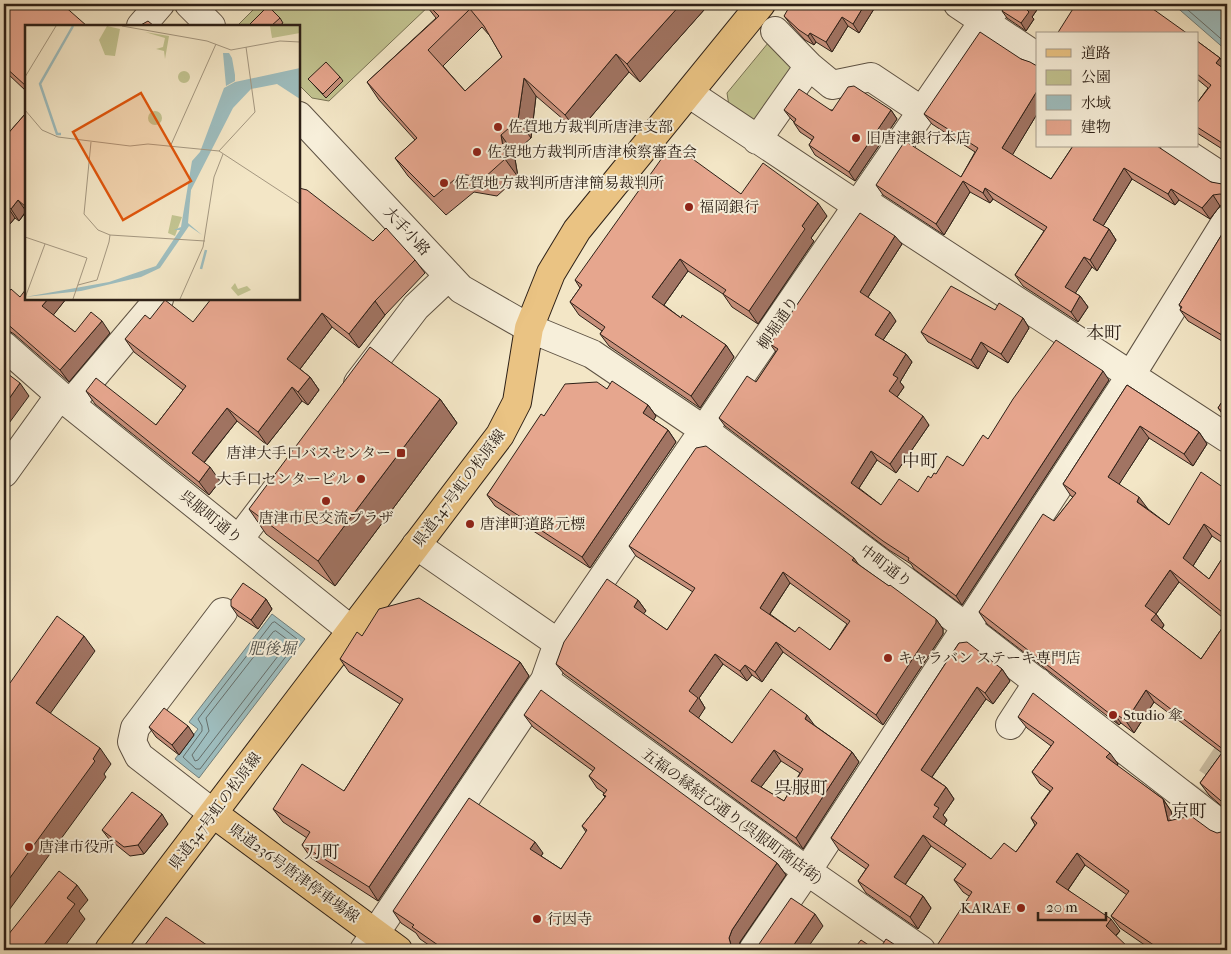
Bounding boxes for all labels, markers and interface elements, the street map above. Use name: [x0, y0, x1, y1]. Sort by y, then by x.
inset map: [25, 25, 300, 300]
legend: [1036, 32, 1198, 148]
text: 道路: [1081, 44, 1111, 62]
text: 公園: [1081, 68, 1111, 86]
text: 水域: [1081, 94, 1111, 112]
place label: 佐賀地方裁判所唐津支部: [508, 118, 673, 136]
text: 建物: [1081, 118, 1111, 136]
marker: 佐賀地方裁判所唐津支部: [492, 121, 504, 133]
place label: 旧唐津銀行本店: [866, 129, 971, 147]
marker: 旧唐津銀行本店: [850, 132, 862, 144]
place label: 佐賀地方裁判所唐津検察審査会: [487, 143, 697, 161]
marker: 佐賀地方裁判所唐津検察審査会: [471, 146, 483, 158]
place label: 佐賀地方裁判所唐津簡易裁判所: [454, 174, 664, 192]
marker: 佐賀地方裁判所唐津簡易裁判所: [438, 177, 450, 189]
place label: 福岡銀行: [699, 198, 759, 216]
marker: 福岡銀行: [683, 201, 695, 213]
street label: 大手小路: [380, 203, 434, 259]
street label: 柳堀通り: [754, 293, 802, 353]
district label: 本町: [1086, 323, 1122, 344]
street label: 県道347号虹の松原線: [409, 426, 509, 550]
place label: 唐津大手口バスセンター: [227, 444, 391, 462]
marker: 唐津大手口バスセンター: [395, 447, 407, 459]
district label: 中町: [902, 451, 938, 472]
place label: 大手口センタービル: [217, 470, 351, 488]
marker: 大手口センタービル: [355, 473, 367, 485]
street label: 呉服町通り: [176, 486, 246, 548]
marker: 唐津市民交流プラザ: [320, 495, 332, 507]
place label: 唐津市民交流プラザ: [258, 509, 394, 527]
place label: 唐津町道路元標: [480, 515, 585, 533]
marker: 唐津町道路元標: [464, 518, 476, 530]
street label: 中町通り: [857, 541, 915, 591]
water label: 肥後堀: [248, 639, 299, 658]
place label: キャラバン ステーキ専門店: [898, 649, 1081, 667]
marker: キャラバン ステーキ専門店: [882, 652, 894, 664]
place label: Studio 傘: [1123, 706, 1183, 724]
marker: Studio 傘: [1107, 709, 1119, 721]
street label: 五福の縁結び通り(呉服町商店街): [638, 745, 826, 887]
street label: 県道347号虹の松原線: [165, 749, 265, 873]
district label: 呉服町: [774, 778, 828, 799]
district label: 京町: [1171, 801, 1207, 822]
street label: 県道236号唐津停車場線: [225, 820, 363, 926]
place label: 唐津市役所: [39, 838, 114, 856]
marker: 唐津市役所: [23, 841, 35, 853]
district label: 刀町: [304, 842, 340, 863]
scale bar: [1038, 889, 1106, 921]
text: 20 m: [1046, 898, 1078, 916]
place label: KARAE: [961, 899, 1011, 917]
marker: KARAE: [1015, 902, 1027, 914]
place label: 行因寺: [547, 910, 592, 928]
marker: 行因寺: [531, 913, 543, 925]

